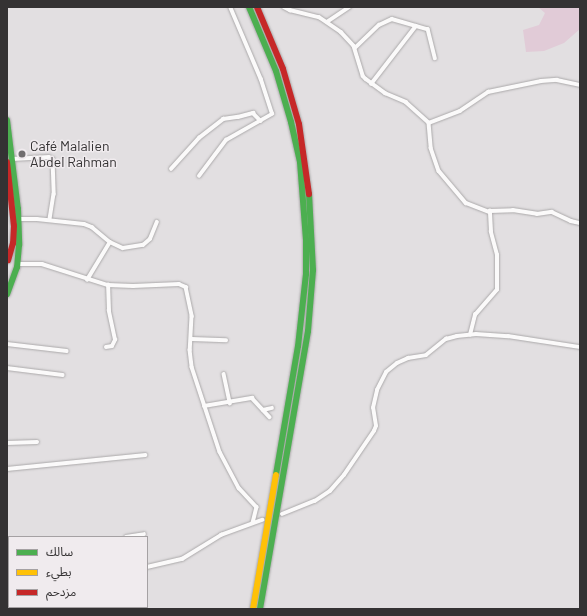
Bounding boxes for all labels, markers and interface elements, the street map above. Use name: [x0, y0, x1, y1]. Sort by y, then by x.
place label: Café Malalien Abdel Rahman: [30, 138, 117, 170]
marker: Café Malalien Abdel Rahman: [17, 149, 27, 159]
legend: [8, 536, 148, 608]
text: سالك: [46, 544, 73, 558]
text: بطيء: [46, 564, 72, 578]
text: مزدحم: [46, 584, 76, 598]

